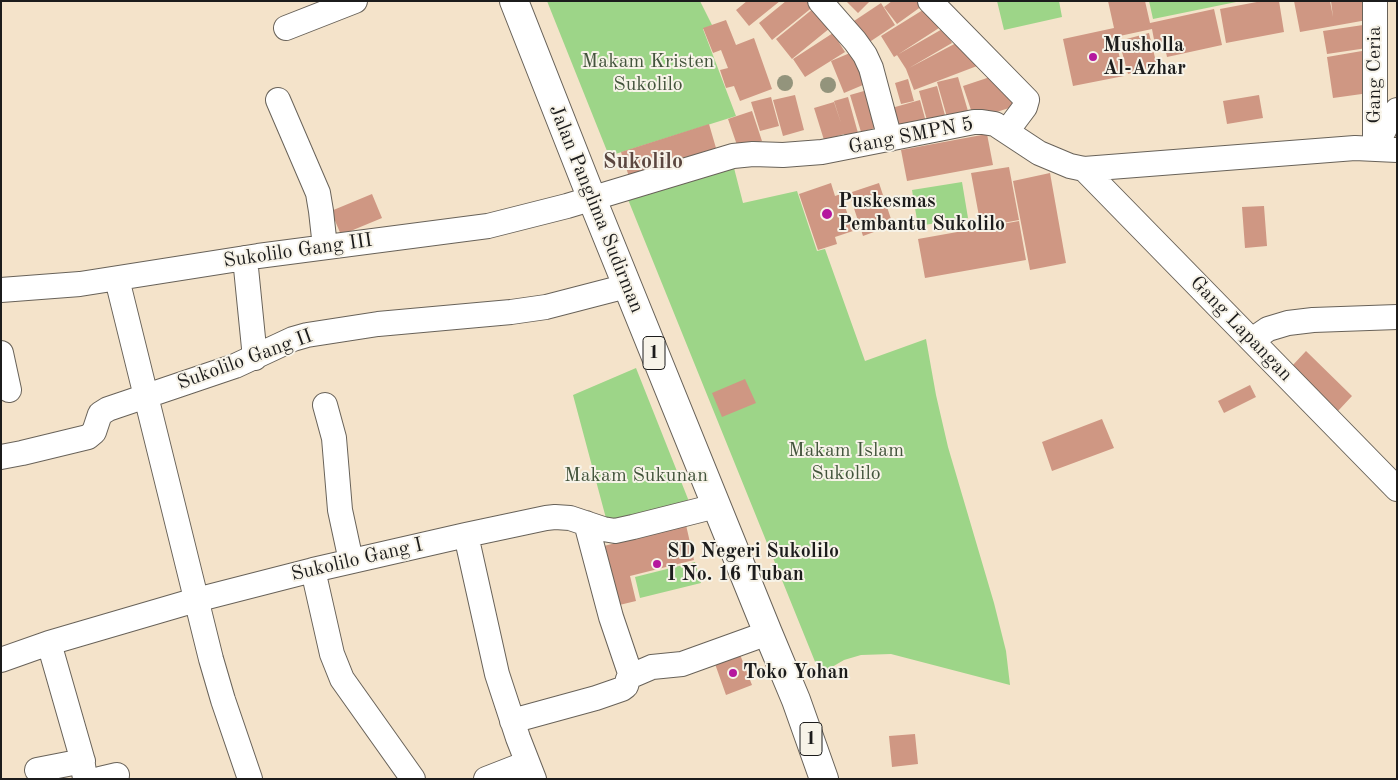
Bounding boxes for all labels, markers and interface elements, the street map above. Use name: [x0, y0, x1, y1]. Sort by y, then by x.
street label: Gang Ceria: [1363, 26, 1387, 124]
place label: Musholla Al-Azhar: [1103, 34, 1186, 81]
park label: Makam Kristen Sukolilo: [582, 50, 714, 97]
marker: Musholla Al-Azhar: [1087, 51, 1099, 63]
street label: Jalan Panglima Sudirman: [543, 101, 649, 317]
street label: Gang SMPN 5: [846, 112, 976, 160]
district label: Sukolilo: [603, 149, 683, 175]
place label: Puskesmas Pembantu Sukolilo: [838, 190, 1005, 237]
marker: Puskesmas Pembantu Sukolilo: [820, 207, 834, 221]
street label: Sukolilo Gang III: [222, 229, 374, 273]
street label: Gang Lapangan: [1185, 271, 1297, 387]
street label: Sukolilo Gang II: [174, 324, 316, 396]
road number: 1: [643, 336, 665, 369]
park label: Makam Islam Sukolilo: [788, 439, 904, 486]
park label: Makam Sukunan: [564, 464, 708, 488]
street label: Sukolilo Gang I: [289, 533, 425, 587]
place label: SD Negeri Sukolilo I No. 16 Tuban: [667, 540, 839, 587]
marker: SD Negeri Sukolilo I No. 16 Tuban: [651, 558, 663, 570]
place label: Toko Yohan: [743, 661, 849, 685]
marker: Toko Yohan: [727, 667, 739, 679]
road number: 1: [800, 722, 822, 756]

